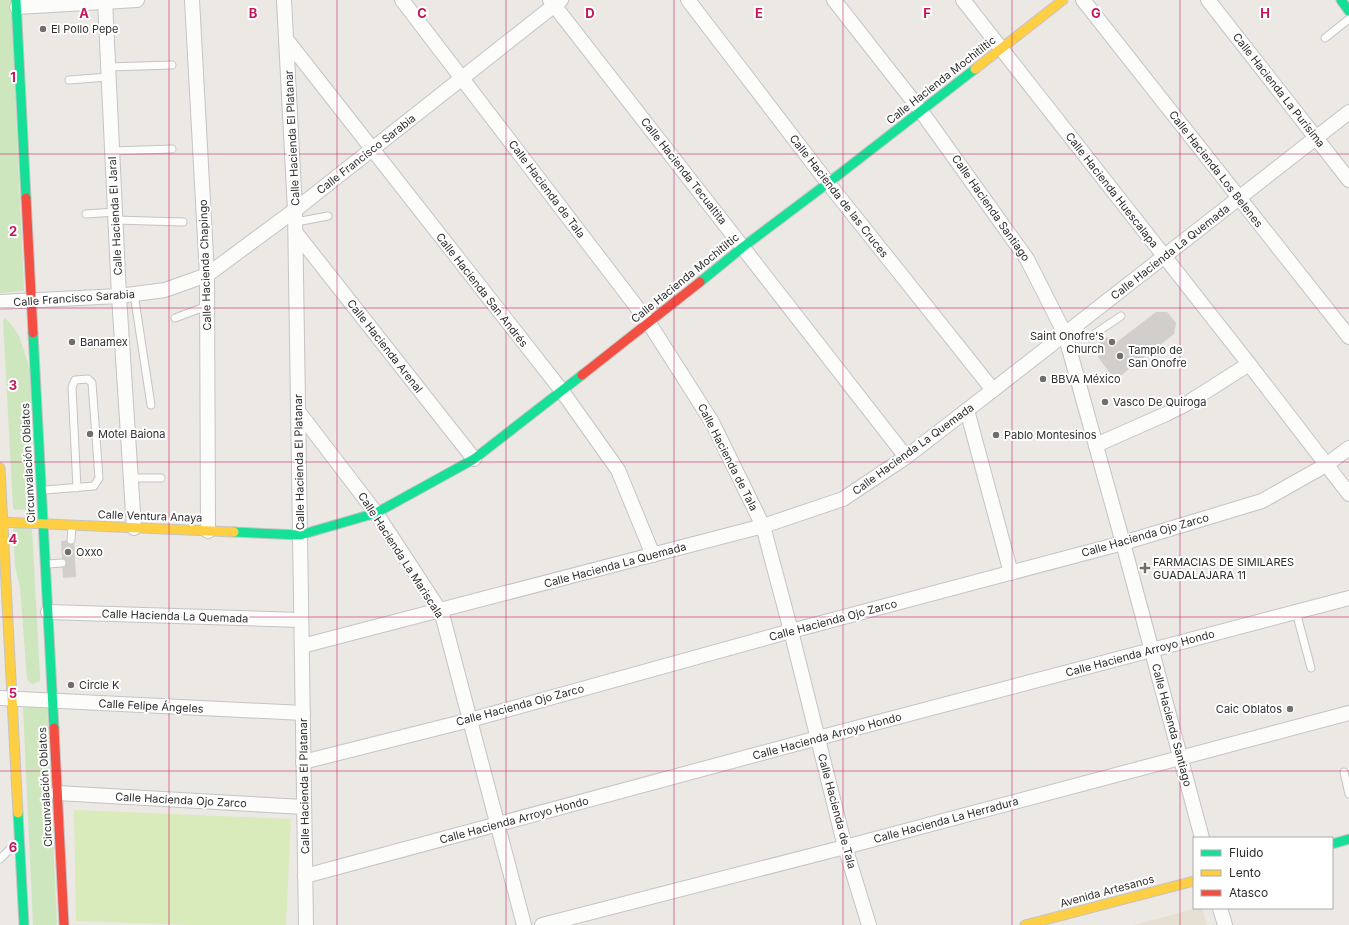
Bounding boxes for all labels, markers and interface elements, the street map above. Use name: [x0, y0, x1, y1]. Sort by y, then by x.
text: A: [79, 5, 89, 21]
text: B: [249, 5, 258, 21]
text: C: [417, 5, 427, 21]
text: D: [585, 5, 595, 21]
text: E: [755, 5, 763, 21]
text: F: [923, 5, 931, 21]
text: G: [1091, 5, 1101, 21]
text: H: [1260, 5, 1270, 21]
place label: El Pollo Pepe: [51, 22, 118, 36]
marker: El Pollo Pepe: [38, 24, 48, 34]
street label: Calle Hacienda La Purísima: [1230, 30, 1328, 150]
street label: Calle Hacienda Mochitiltic: [884, 33, 998, 127]
text: 1: [10, 69, 16, 85]
street label: Calle Hacienda El Platanar: [281, 70, 303, 206]
street label: Calle Hacienda Los Belenes: [1166, 108, 1266, 230]
street label: Calle Francisco Sarabia: [314, 111, 418, 197]
street label: Calle Hacienda Tecualtita: [638, 115, 730, 227]
street label: Calle Hacienda Huescalapa: [1063, 130, 1161, 250]
street label: Calle Hacienda de las Cruces: [787, 132, 892, 261]
street label: Calle Hacienda de Tala: [506, 137, 588, 241]
street label: Calle Hacienda Santiago: [949, 152, 1033, 264]
street label: Calle Hacienda El Jaral: [105, 156, 125, 276]
street label: Calle Hacienda Chapingo: [196, 199, 214, 331]
street label: Calle Hacienda La Quemada: [1108, 201, 1232, 303]
text: 2: [9, 223, 17, 239]
street label: Calle Hacienda San Andrés: [433, 230, 531, 350]
street label: Calle Hacienda Mochitiltic: [628, 230, 742, 326]
street label: Calle Francisco Sarabia: [13, 287, 135, 309]
street label: Calle Hacienda Arenal: [344, 297, 426, 395]
place label: Saint Onofre's Church: [1030, 329, 1104, 356]
place label: Banamex: [80, 335, 128, 349]
marker: Banamex: [67, 337, 77, 347]
marker: Saint Onofre's Church: [1107, 337, 1117, 347]
place label: Tamplo de San Onofre: [1128, 343, 1187, 370]
marker: Tamplo de San Onofre: [1115, 351, 1125, 361]
place label: BBVA México: [1051, 372, 1121, 386]
marker: BBVA México: [1038, 374, 1048, 384]
text: 3: [9, 377, 17, 393]
street label: Calle Hacienda El Platanar: [291, 394, 307, 530]
place label: Vasco De Quiroga: [1113, 395, 1207, 409]
marker: Vasco De Quiroga: [1100, 397, 1110, 407]
street label: Calle Hacienda La Quemada: [849, 400, 977, 498]
street label: Calle Hacienda de Tala: [695, 401, 761, 513]
street label: Circunvalación Oblatos: [18, 403, 38, 523]
place label: Motel Baiona: [98, 427, 166, 441]
place label: Pablo Montesinos: [1004, 428, 1097, 442]
marker: Motel Baiona: [85, 429, 95, 439]
marker: Pablo Montesinos: [991, 430, 1001, 440]
street label: Calle Hacienda La Mariscala: [355, 490, 447, 620]
street label: Calle Ventura Anaya: [97, 507, 203, 525]
street label: Calle Hacienda Ojo Zarco: [1080, 510, 1211, 560]
text: 4: [9, 531, 18, 547]
street label: Calle Hacienda La Quemada: [542, 539, 688, 591]
place label: Oxxo: [76, 545, 103, 559]
marker: Oxxo: [63, 547, 73, 557]
place label: FARMACIAS DE SIMILARES GUADALAJARA 11: [1153, 555, 1294, 582]
marker: FARMACIAS DE SIMILARES GUADALAJARA 11: [1140, 563, 1150, 573]
street label: Calle Hacienda Ojo Zarco: [767, 596, 899, 644]
street label: Calle Hacienda La Quemada: [101, 606, 249, 626]
street label: Calle Hacienda Arroyo Hondo: [1064, 626, 1216, 680]
street label: Calle Hacienda Santiago: [1149, 662, 1195, 788]
place label: Circle K: [79, 678, 120, 692]
marker: Circle K: [66, 680, 76, 690]
street label: Calle Hacienda Ojo Zarco: [454, 681, 586, 729]
text: 5: [9, 685, 17, 701]
street label: Calle Felipe Ángeles: [98, 696, 204, 716]
place label: Caic Oblatos: [1216, 702, 1282, 716]
marker: Caic Oblatos: [1285, 704, 1295, 714]
street label: Calle Hacienda Arroyo Hondo: [751, 709, 903, 763]
street label: Calle Hacienda El Platanar: [296, 718, 312, 854]
street label: Circunvalación Oblatos: [35, 727, 55, 847]
street label: Calle Hacienda de Tala: [815, 752, 859, 870]
street label: Calle Hacienda Ojo Zarco: [115, 790, 248, 810]
street label: Calle Hacienda Arroyo Hondo: [438, 793, 590, 847]
street label: Calle Hacienda La Herradura: [872, 794, 1020, 846]
legend: [1193, 837, 1333, 909]
text: 6: [9, 839, 17, 855]
text: Fluido: [1229, 845, 1264, 860]
text: Lento: [1229, 865, 1261, 880]
street label: Avenida Artesanos: [1058, 872, 1156, 910]
text: Atasco: [1229, 885, 1268, 900]

